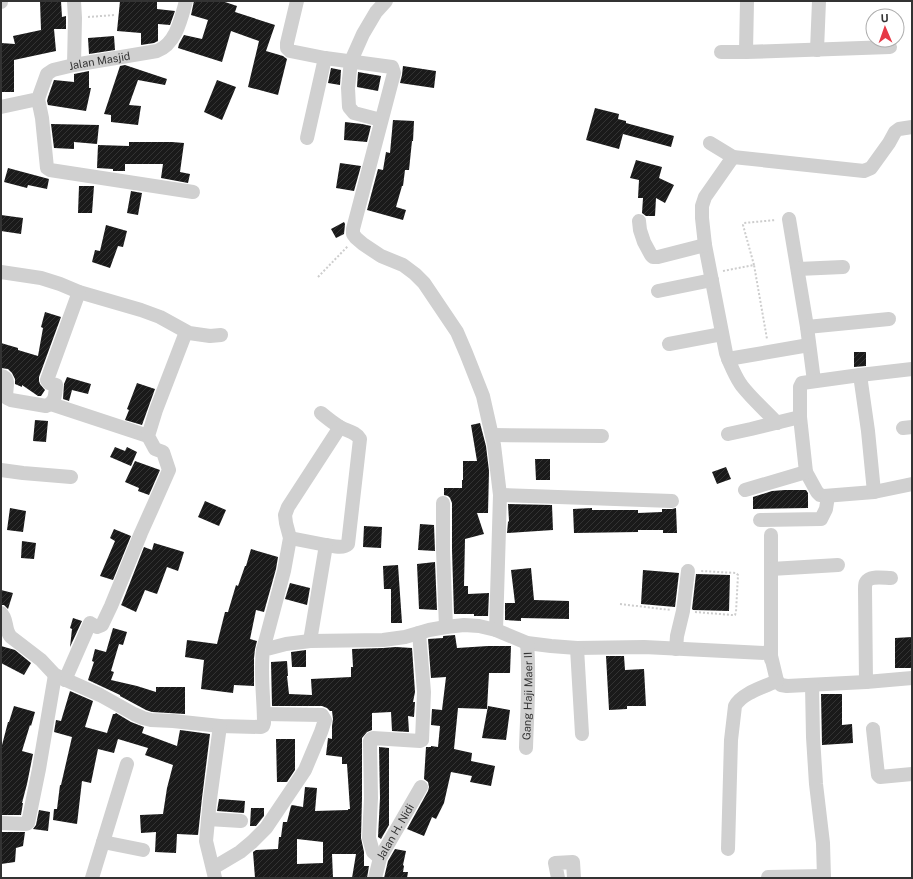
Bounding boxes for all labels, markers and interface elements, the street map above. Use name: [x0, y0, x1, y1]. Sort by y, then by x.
north arrow: [865, 8, 905, 48]
text: U: [880, 12, 889, 24]
street label: Jalan Masjid: [67, 50, 131, 72]
street label: Gang Haji Maer II: [520, 652, 534, 740]
street label: Jalan H. Nidi: [374, 802, 416, 862]

